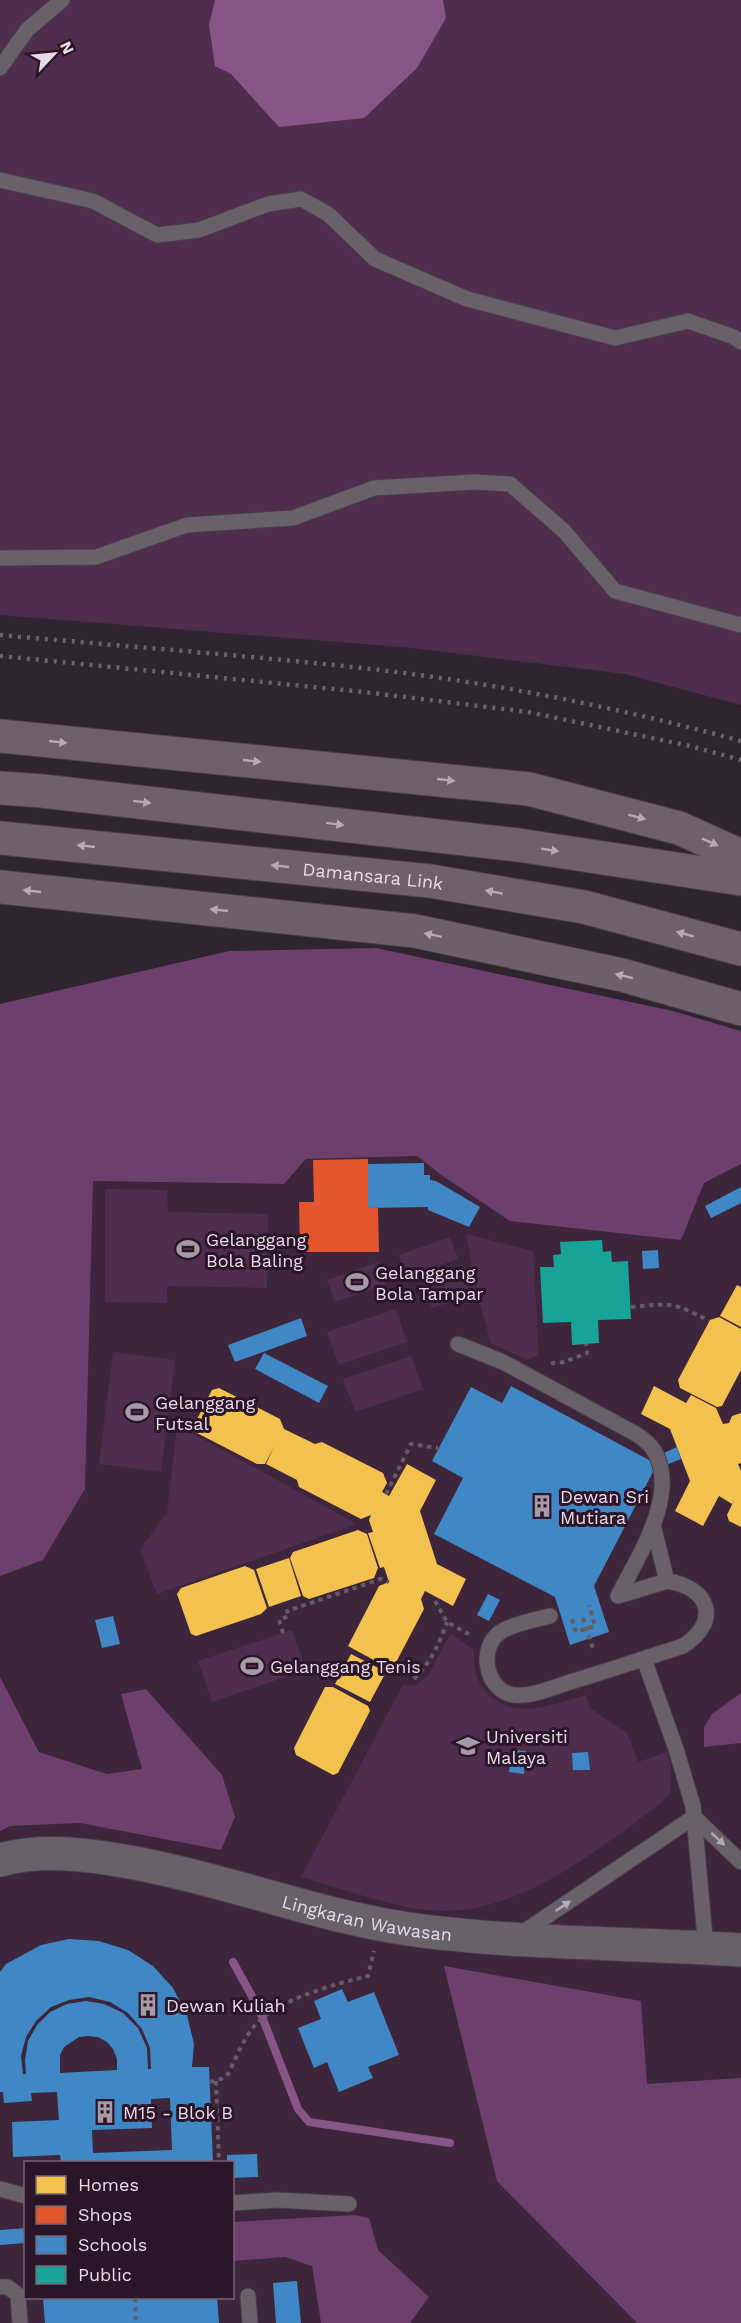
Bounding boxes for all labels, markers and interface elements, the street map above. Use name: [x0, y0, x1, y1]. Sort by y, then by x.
north arrow: [24, 24, 84, 84]
text: N: [56, 38, 78, 57]
one-way arrow: [49, 737, 68, 747]
one-way arrow: [243, 756, 262, 766]
one-way arrow: [437, 775, 456, 785]
one-way arrow: [132, 797, 151, 807]
one-way arrow: [628, 813, 646, 823]
one-way arrow: [326, 820, 345, 829]
one-way arrow: [701, 838, 719, 848]
one-way arrow: [77, 841, 96, 851]
one-way arrow: [540, 846, 559, 855]
street label: Damansara Link: [302, 858, 445, 894]
one-way arrow: [271, 861, 290, 871]
one-way arrow: [22, 886, 41, 896]
one-way arrow: [485, 887, 504, 896]
one-way arrow: [209, 905, 228, 915]
one-way arrow: [676, 928, 694, 938]
one-way arrow: [424, 930, 443, 939]
one-way arrow: [615, 971, 633, 981]
place label: Gelanggang Bola Baling: [206, 1229, 307, 1271]
sports icon: Gelanggang Bola Baling: [175, 1236, 201, 1262]
place label: Gelanggang Bola Tampar: [375, 1262, 484, 1304]
sports icon: Gelanggang Bola Tampar: [344, 1269, 370, 1295]
place label: Gelanggang Futsal: [155, 1392, 256, 1434]
sports icon: Gelanggang Futsal: [124, 1399, 150, 1425]
place label: Dewan Sri Mutiara: [560, 1486, 649, 1528]
building icon: Dewan Sri Mutiara: [529, 1493, 555, 1519]
sports icon: Gelanggang Tenis: [239, 1653, 265, 1679]
place label: Gelanggang Tenis: [270, 1656, 421, 1677]
place label: Universiti Malaya: [486, 1726, 568, 1768]
school or university icon: Universiti Malaya: [455, 1733, 481, 1759]
one-way arrow: [710, 1832, 725, 1845]
street label: Lingkaran Wawasan: [280, 1890, 453, 1945]
one-way arrow: [554, 1900, 570, 1912]
building icon: Dewan Kuliah: [135, 1992, 161, 2018]
place label: Dewan Kuliah: [166, 1995, 286, 2016]
building icon: M15 - Blok B: [92, 2099, 118, 2125]
place label: M15 - Blok B: [123, 2102, 233, 2123]
legend: [24, 2161, 234, 2299]
text: Homes: [78, 2174, 139, 2195]
text: Shops: [78, 2204, 132, 2225]
text: Schools: [78, 2234, 147, 2255]
text: Public: [78, 2264, 132, 2285]

